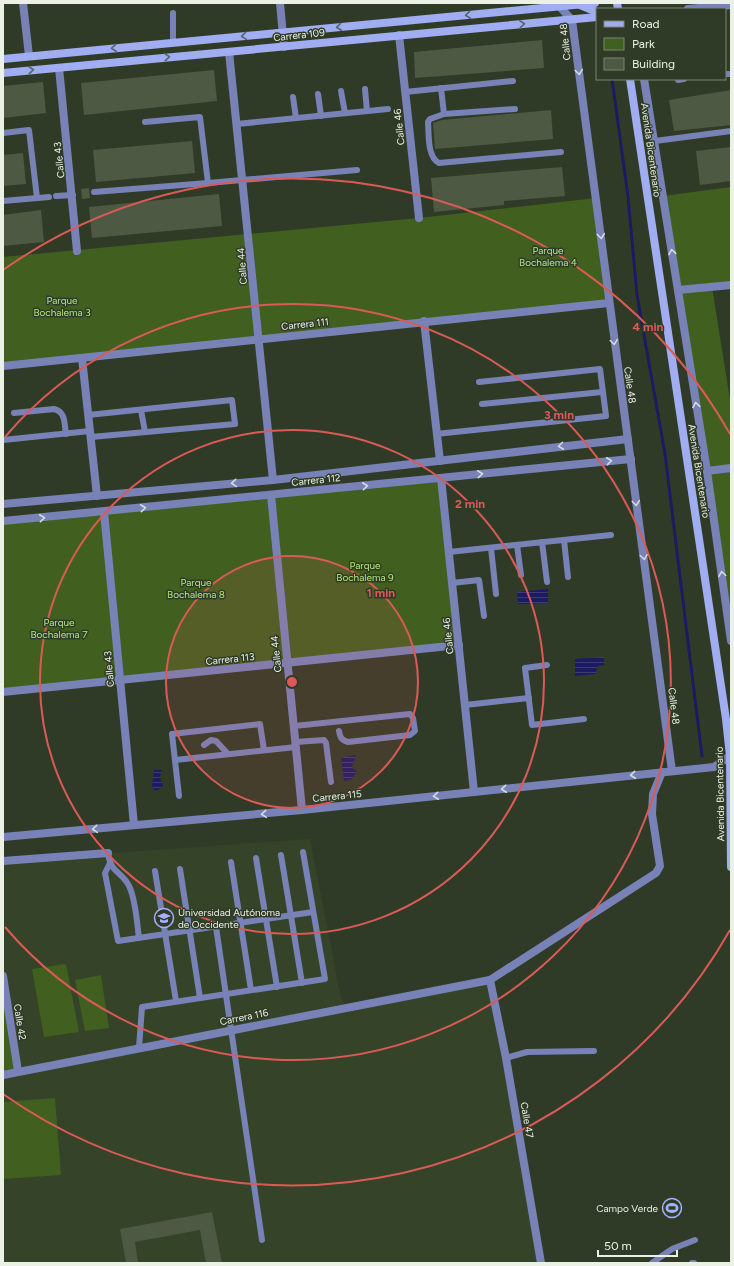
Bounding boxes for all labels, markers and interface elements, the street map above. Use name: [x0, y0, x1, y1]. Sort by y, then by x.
legend: [596, 8, 726, 80]
one-way arrow: [465, 10, 471, 19]
text: Road: [632, 17, 660, 31]
one-way arrow: [519, 20, 525, 29]
one-way arrow: [336, 23, 342, 32]
street label: Calle 48: [557, 23, 573, 61]
street label: Carrera 109: [273, 26, 326, 44]
one-way arrow: [241, 32, 247, 41]
text: Park: [632, 37, 655, 51]
one-way arrow: [111, 44, 117, 53]
one-way arrow: [164, 53, 170, 62]
text: Building: [632, 57, 675, 71]
one-way arrow: [28, 66, 34, 75]
one-way arrow: [574, 69, 583, 75]
street label: Avenida Bicentenario: [638, 102, 664, 198]
street label: Calle 46: [391, 108, 407, 146]
street label: Calle 43: [51, 141, 67, 179]
one-way arrow: [596, 233, 605, 239]
park label: Parque Bochalema 4: [519, 244, 577, 269]
street label: Calle 44: [234, 247, 250, 285]
one-way arrow: [668, 249, 677, 255]
park label: Parque Bochalema 3: [33, 294, 91, 319]
street label: Carrera 111: [281, 315, 329, 333]
text: 4 min: [633, 320, 664, 334]
one-way arrow: [610, 339, 619, 345]
street label: Calle 48: [621, 366, 639, 404]
one-way arrow: [692, 402, 701, 408]
text: 3 min: [544, 408, 574, 422]
street label: Avenida Bicentenario: [685, 423, 713, 519]
one-way arrow: [558, 442, 564, 451]
one-way arrow: [606, 457, 612, 466]
one-way arrow: [477, 470, 483, 479]
street label: Carrera 112: [291, 471, 341, 489]
one-way arrow: [231, 479, 237, 488]
one-way arrow: [362, 481, 368, 490]
text: 2 min: [455, 497, 485, 511]
one-way arrow: [631, 500, 640, 506]
one-way arrow: [140, 503, 146, 512]
one-way arrow: [39, 513, 45, 522]
one-way arrow: [639, 554, 648, 560]
park label: Parque Bochalema 9: [336, 559, 394, 584]
one-way arrow: [718, 571, 727, 577]
park label: Parque Bochalema 8: [167, 576, 225, 601]
text: 1 min: [367, 586, 395, 600]
park label: Parque Bochalema 7: [30, 616, 88, 641]
street label: Calle 46: [440, 617, 456, 655]
street label: Calle 44: [268, 635, 284, 673]
street label: Calle 43: [101, 650, 117, 688]
street label: Carrera 113: [205, 650, 255, 668]
centre of rings: [285, 675, 299, 689]
street label: Calle 48: [665, 687, 683, 725]
street label: Avenida Bicentenario: [713, 746, 727, 842]
one-way arrow: [630, 771, 636, 780]
one-way arrow: [501, 784, 507, 793]
street label: Carrera 115: [312, 787, 363, 805]
one-way arrow: [433, 791, 439, 800]
one-way arrow: [261, 809, 267, 818]
one-way arrow: [92, 824, 98, 833]
place label: Universidad Autónoma de Occidente: [178, 906, 280, 931]
school or university icon: Universidad Autónoma de Occidente: [153, 907, 175, 929]
street label: Calle 42: [11, 1003, 29, 1041]
street label: Carrera 116: [219, 1006, 270, 1028]
street label: Calle 47: [517, 1101, 537, 1140]
sports icon: Campo Verde: [661, 1197, 683, 1219]
place label: Campo Verde: [596, 1202, 659, 1215]
scale bar: [598, 1232, 677, 1258]
text: 50 m: [604, 1239, 632, 1253]

